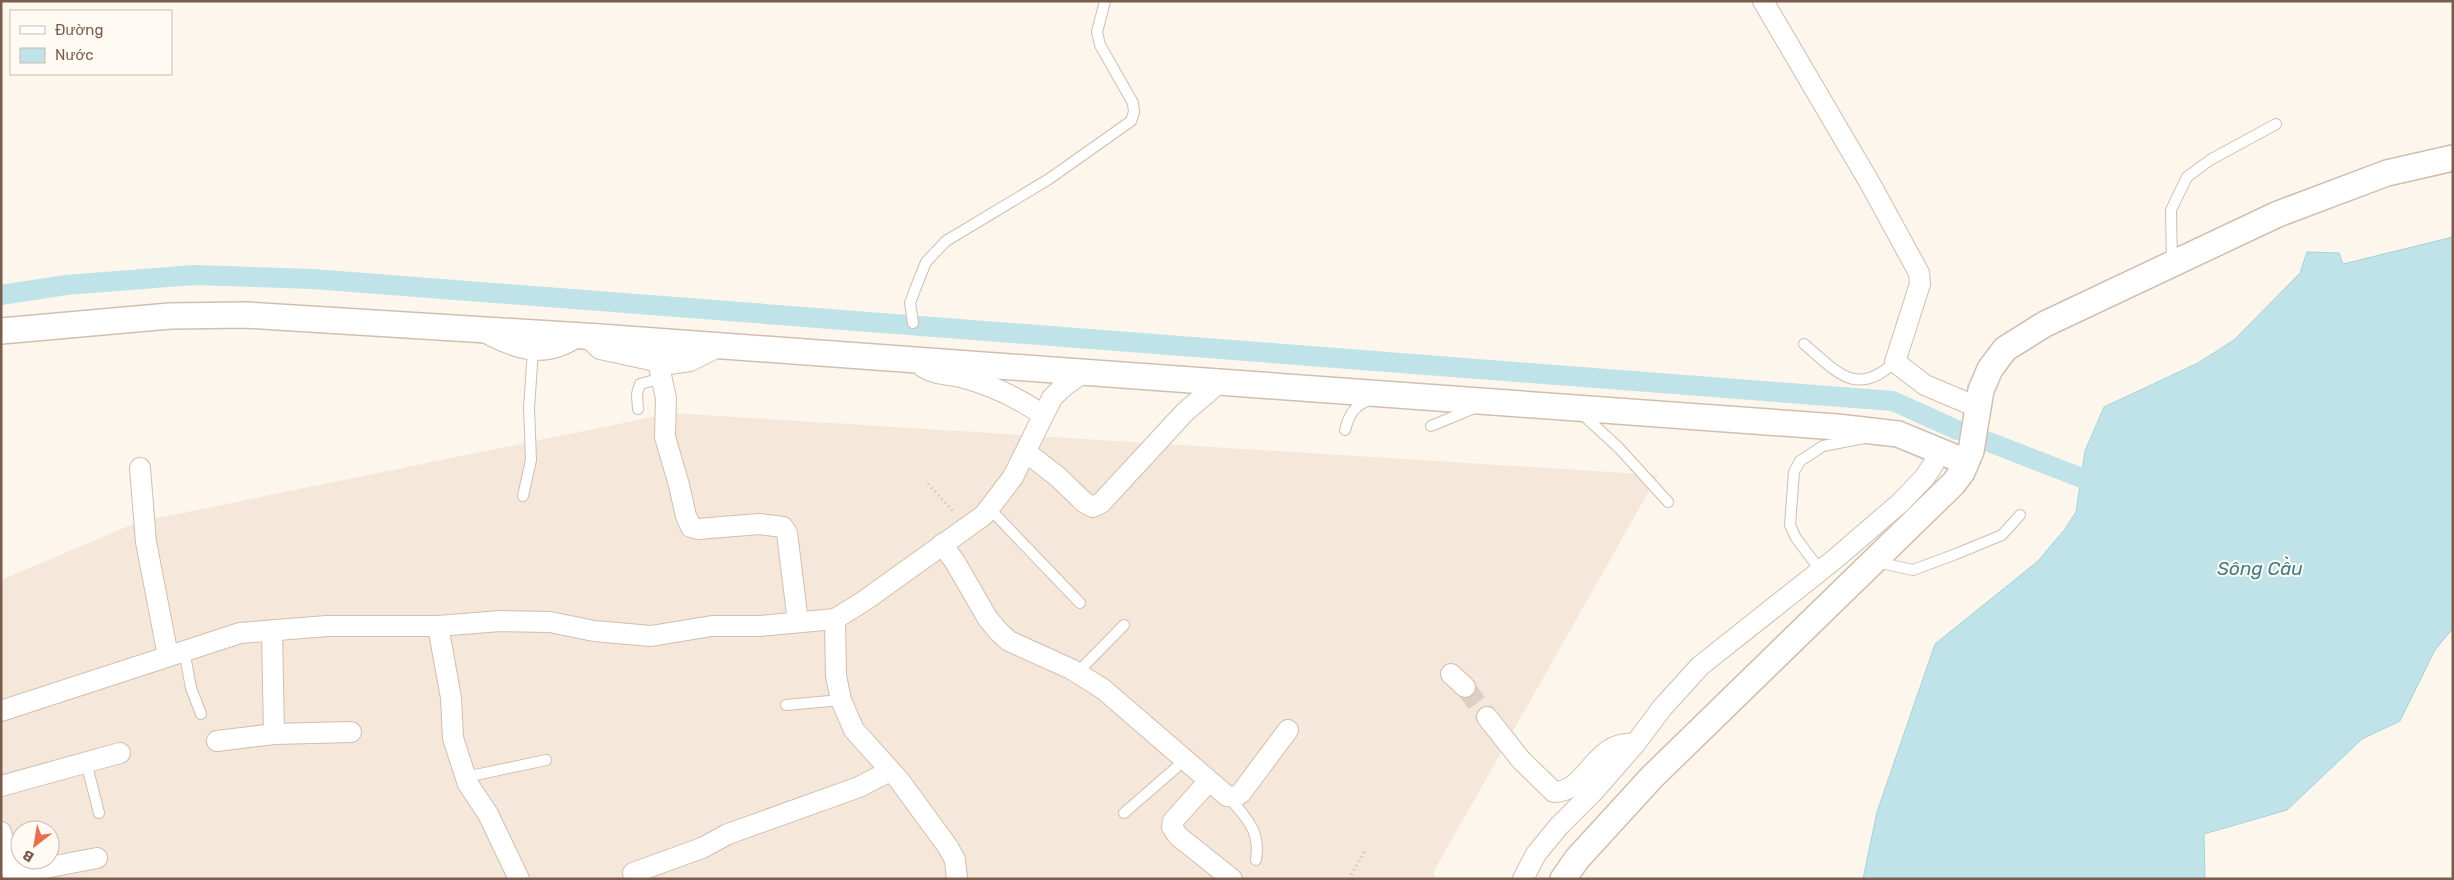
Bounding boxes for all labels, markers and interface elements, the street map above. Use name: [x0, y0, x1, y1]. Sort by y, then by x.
legend: [10, 10, 172, 75]
text: Đường: [55, 21, 103, 39]
text: Nước: [55, 46, 94, 64]
water label: Sông Cầu: [2217, 556, 2303, 580]
north arrow: [10, 820, 60, 870]
text: B: [20, 846, 37, 866]

